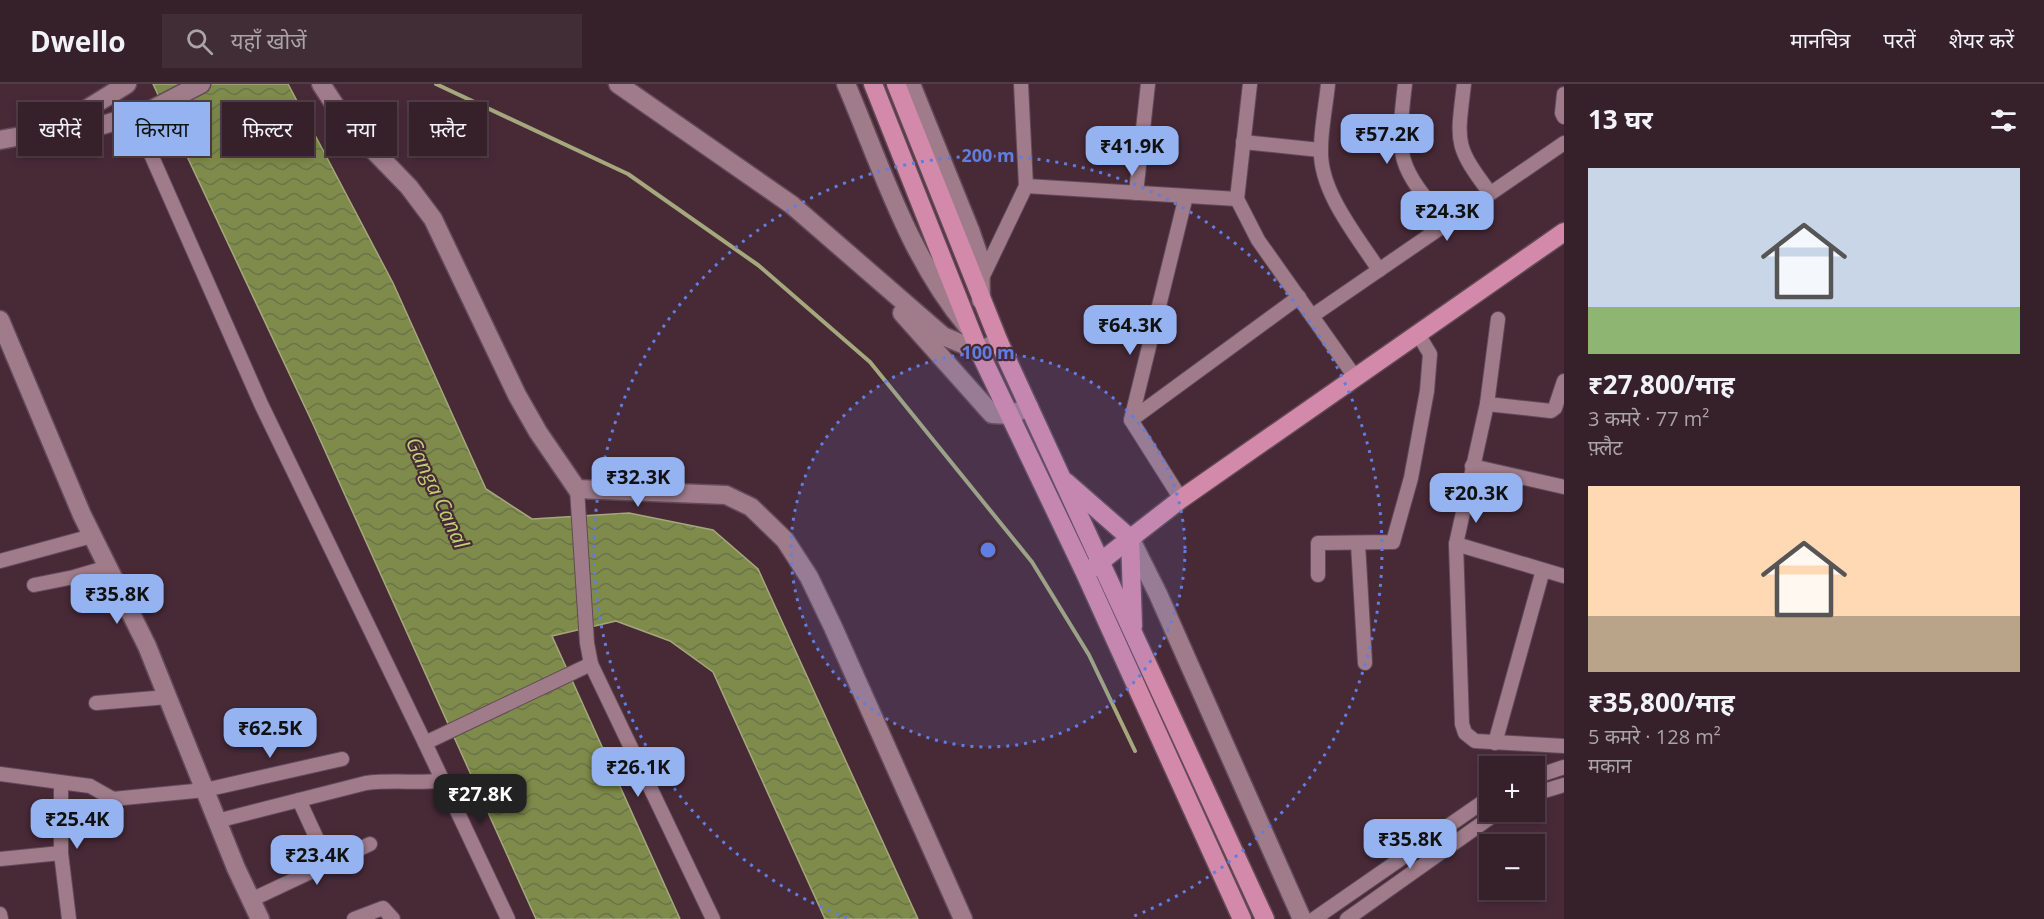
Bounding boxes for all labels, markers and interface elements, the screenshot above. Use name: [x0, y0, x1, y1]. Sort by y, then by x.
search box: [162, 14, 582, 68]
text: Dwello: [30, 22, 126, 60]
icon: search: [183, 25, 216, 58]
text: यहाँ खोजें: [231, 25, 307, 55]
text: मानचित्र: [1790, 26, 1850, 54]
text: परतें: [1883, 26, 1916, 54]
text: शेयर करें: [1949, 26, 2014, 54]
text: 13 घर: [1588, 101, 1653, 137]
chip: खरीदें: [18, 102, 102, 156]
chip: किराया: [114, 102, 210, 156]
chip: फ़िल्टर: [222, 102, 314, 156]
chip: नया: [326, 102, 397, 156]
chip: फ़्लैट: [409, 102, 487, 156]
icon: filters: [1987, 104, 2020, 137]
pin: ₹57.2K: [1338, 114, 1436, 165]
text: ₹57.2K: [1355, 120, 1419, 147]
pin: ₹41.9K: [1083, 126, 1181, 177]
text: ₹41.9K: [1100, 132, 1164, 159]
text: 200 m: [961, 143, 1015, 167]
pin: ₹24.3K: [1398, 191, 1496, 242]
text: ₹24.3K: [1415, 197, 1479, 224]
icon: home: [1750, 207, 1858, 315]
pin: ₹64.3K: [1081, 305, 1179, 356]
text: ₹64.3K: [1098, 311, 1162, 338]
text: 100 m: [961, 340, 1015, 364]
text: ₹27,800/माह: [1588, 366, 1735, 402]
text: 3 कमरे · 77 m²: [1588, 405, 1709, 432]
water label: Ganga Canal: [400, 432, 476, 553]
text: फ़्लैट: [1588, 434, 1623, 461]
pin: ₹32.3K: [589, 457, 687, 508]
text: ₹32.3K: [606, 463, 670, 490]
pin: ₹20.3K: [1427, 473, 1525, 524]
text: ₹20.3K: [1444, 479, 1508, 506]
icon: home: [1750, 525, 1858, 633]
centre of rings: [978, 540, 998, 560]
pin: ₹35.8K: [68, 574, 166, 625]
text: ₹35.8K: [85, 580, 149, 607]
text: ₹35,800/माह: [1588, 684, 1735, 720]
pin: ₹62.5K: [221, 708, 319, 759]
text: ₹62.5K: [238, 714, 302, 741]
text: 5 कमरे · 128 m²: [1588, 723, 1721, 750]
pin: ₹26.1K: [589, 747, 687, 798]
text: मकान: [1588, 752, 1632, 779]
text: ₹26.1K: [606, 753, 670, 780]
map controls: [1479, 756, 1545, 900]
button: +: [1479, 756, 1545, 822]
pin: ₹27.8K: [431, 774, 529, 825]
text: ₹27.8K: [448, 780, 512, 807]
pin: ₹25.4K: [28, 799, 126, 850]
text: ₹25.4K: [45, 805, 109, 832]
pin: ₹35.8K: [1361, 819, 1459, 870]
text: ₹35.8K: [1378, 825, 1442, 852]
button: −: [1479, 834, 1545, 900]
pin: ₹23.4K: [268, 835, 366, 886]
text: ₹23.4K: [285, 841, 349, 868]

